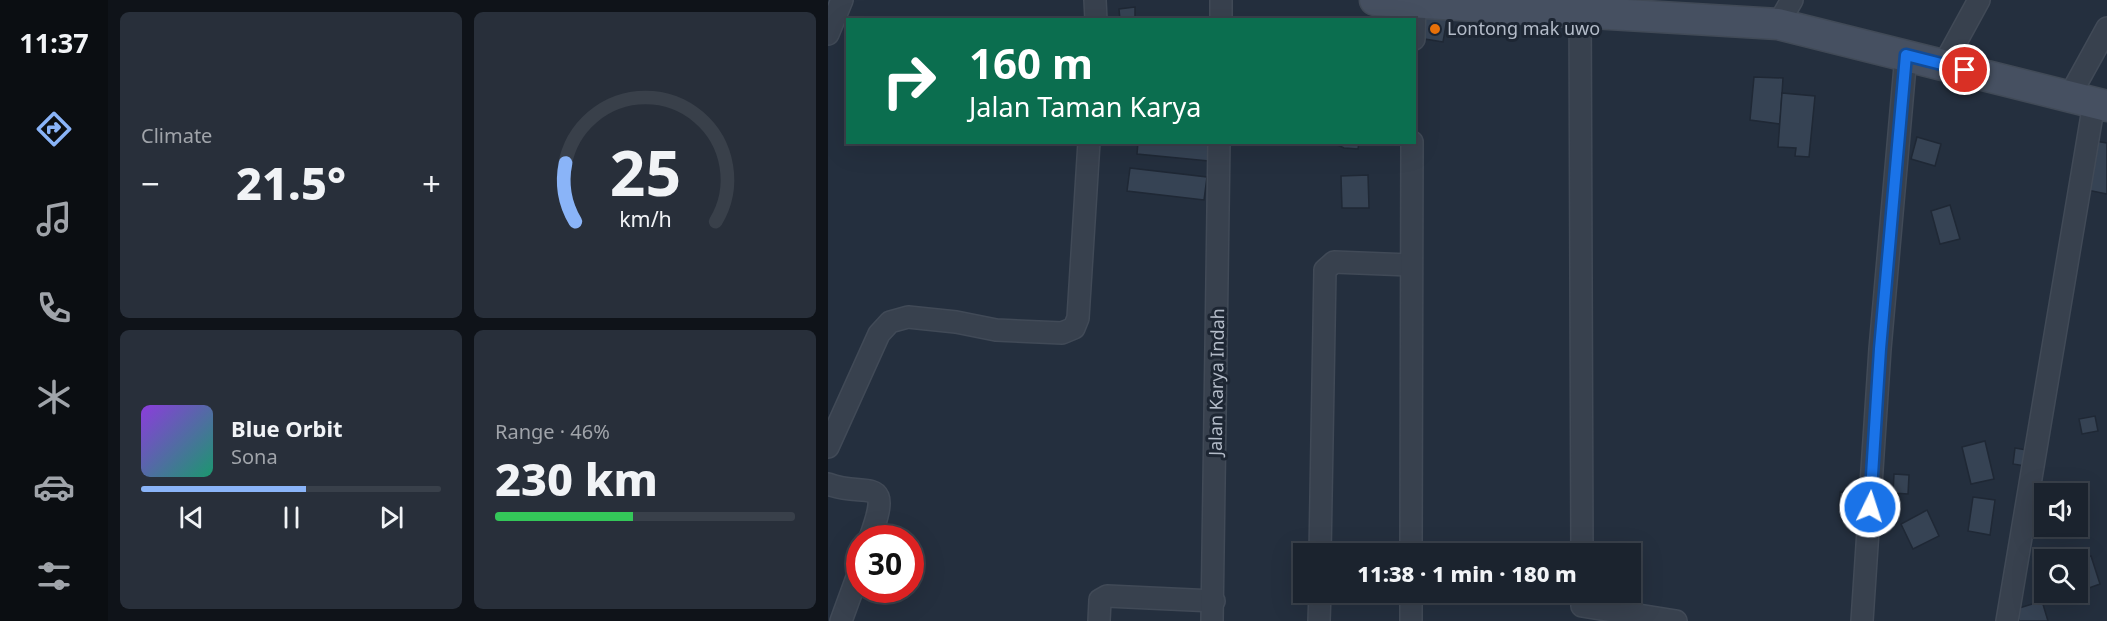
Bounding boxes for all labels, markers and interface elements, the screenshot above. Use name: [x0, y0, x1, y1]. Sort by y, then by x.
place label: Lontong mak uwo: [1447, 16, 1600, 40]
marker: Lontong mak uwo: [1428, 22, 1442, 36]
text: 11:37: [19, 24, 89, 61]
text: 160 m: [969, 34, 1093, 91]
icon: right: [870, 42, 948, 120]
pin: [1939, 44, 1990, 95]
icon: arrive: [1948, 53, 1981, 86]
text: Jalan Taman Karya: [969, 88, 1201, 125]
icon: directions: [33, 108, 75, 150]
text: Climate: [141, 122, 212, 149]
text: 25: [609, 129, 681, 214]
text: 21.5°: [236, 152, 346, 213]
text: −: [141, 161, 160, 206]
text: +: [422, 161, 441, 206]
icon: music: [33, 198, 75, 240]
text: km/h: [619, 204, 671, 233]
icon: phone: [33, 287, 75, 329]
street label: Jalan Karya Indah: [1203, 308, 1229, 458]
icon: climate: [33, 376, 75, 418]
text: Blue Orbit: [231, 413, 343, 443]
text: Range · 46%: [495, 418, 610, 445]
text: Sona: [231, 443, 278, 470]
text: 230 km: [495, 448, 658, 509]
icon: car: [33, 466, 75, 508]
position arrow: [1838, 475, 1902, 539]
map controls: [2034, 483, 2088, 603]
button: sound: [2034, 483, 2088, 537]
icon: previous: [175, 501, 208, 534]
icon: pause: [275, 501, 308, 534]
icon: next: [375, 501, 408, 534]
speed limit sign: 30: [846, 525, 924, 603]
button: search: [2034, 549, 2088, 603]
icon: filters: [33, 555, 75, 597]
text: 11:38 · 1 min · 180 m: [1357, 558, 1577, 588]

